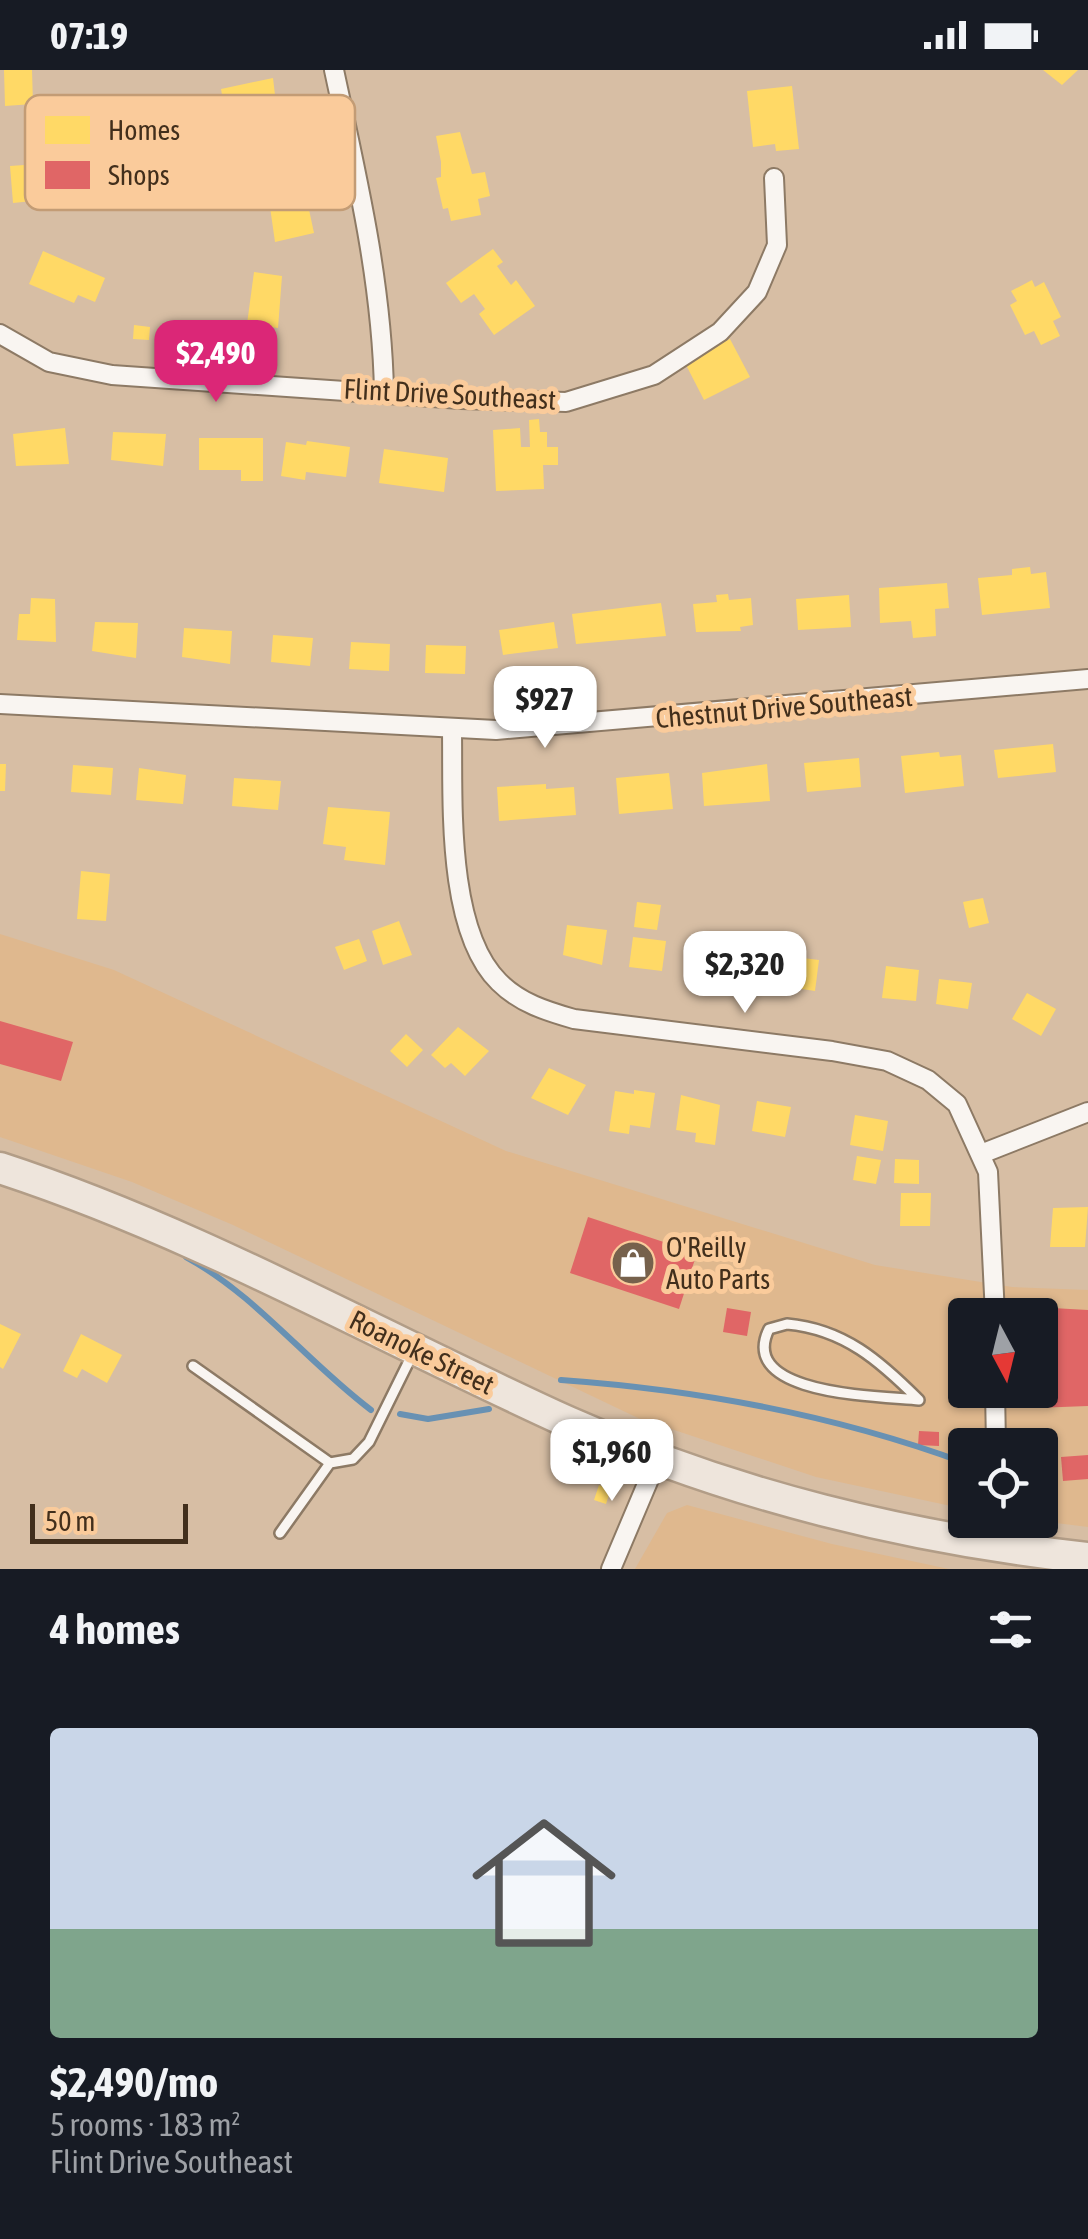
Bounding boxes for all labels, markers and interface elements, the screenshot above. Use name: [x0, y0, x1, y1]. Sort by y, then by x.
text: 07:19: [50, 14, 128, 57]
legend: [25, 95, 355, 210]
text: Homes: [108, 114, 180, 146]
text: Shops: [108, 159, 170, 191]
pin: $2,490: [135, 320, 297, 405]
text: $2,490: [176, 334, 256, 371]
street label: Flint Drive Southeast: [343, 372, 557, 416]
pin: $927: [486, 666, 604, 751]
text: $927: [516, 680, 574, 717]
street label: Chestnut Drive Southeast: [654, 680, 914, 734]
pin: $2,320: [664, 931, 826, 1016]
text: $2,320: [705, 945, 785, 982]
place label: O'Reilly Auto Parts: [666, 1231, 770, 1295]
shop icon: O'Reilly Auto Parts: [610, 1240, 656, 1286]
north arrow: [948, 1298, 1058, 1408]
map controls: [948, 1298, 1058, 1538]
street label: Roanoke Street: [345, 1303, 499, 1401]
pin: $1,960: [531, 1419, 693, 1504]
button: locate: [948, 1428, 1058, 1538]
text: $1,960: [572, 1433, 652, 1470]
scale bar: [30, 1499, 188, 1544]
text: 50 m: [45, 1505, 95, 1537]
icon: filters: [983, 1602, 1038, 1657]
text: 4 homes: [50, 1605, 180, 1653]
icon: home: [454, 1793, 634, 1973]
text: $2,490/mo: [50, 2058, 218, 2106]
text: 5 rooms · 183 m²: [50, 2106, 240, 2143]
text: Flint Drive Southeast: [50, 2143, 293, 2180]

